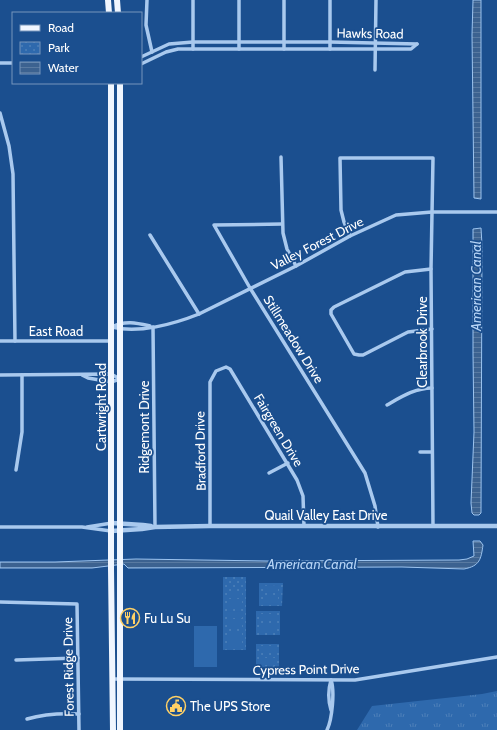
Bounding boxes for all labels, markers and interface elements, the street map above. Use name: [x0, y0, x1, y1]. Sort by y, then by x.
legend: [12, 12, 142, 84]
text: Road: [48, 20, 74, 35]
street label: Hawks Road: [336, 24, 404, 42]
text: Park: [48, 40, 70, 55]
text: Water: [48, 60, 79, 75]
street label: Valley Forest Drive: [268, 213, 366, 273]
water label: American Canal: [467, 240, 485, 332]
street label: Stillmeadow Drive: [261, 292, 328, 386]
street label: Clearbrook Drive: [414, 296, 430, 388]
street label: East Road: [29, 323, 83, 339]
street label: Cartwright Road: [93, 363, 109, 451]
street label: Ridgemont Drive: [136, 380, 152, 474]
street label: Fairgreen Drive: [251, 391, 307, 470]
street label: Bradford Drive: [191, 411, 209, 491]
street label: Quail Valley East Drive: [265, 507, 388, 523]
water label: American Canal: [266, 555, 358, 573]
restaurant icon: Fu Lu Su: [119, 607, 141, 629]
place label: Fu Lu Su: [144, 610, 191, 626]
street label: Forest Ridge Drive: [59, 617, 77, 717]
street label: Cypress Point Drive: [252, 660, 360, 678]
public building icon: The UPS Store: [165, 695, 187, 717]
place label: The UPS Store: [190, 698, 271, 714]

